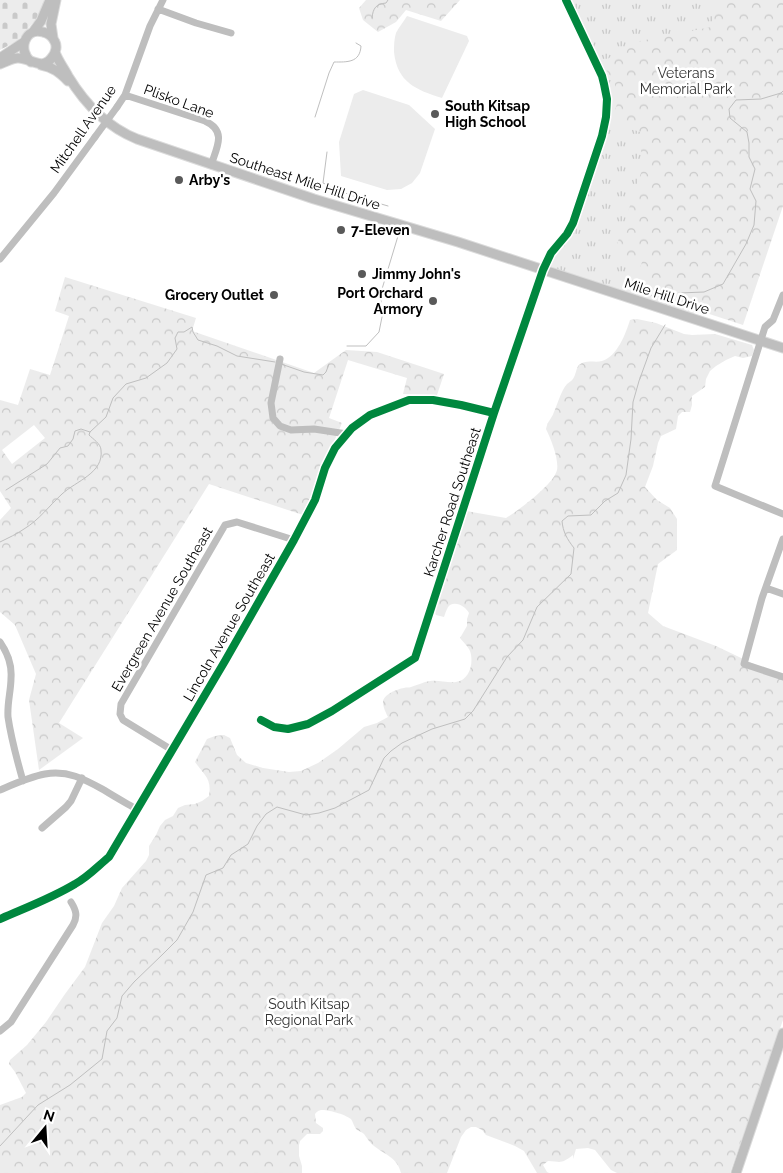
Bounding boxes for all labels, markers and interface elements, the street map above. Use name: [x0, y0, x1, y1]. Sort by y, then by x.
park label: Veterans Memorial Park: [640, 65, 733, 97]
street label: Plisko Lane: [142, 81, 216, 121]
street label: Mitchell Avenue: [47, 82, 119, 176]
place label: South Kitsap High School: [445, 98, 530, 130]
marker: South Kitsap High School: [429, 108, 441, 120]
street label: Southeast Mile Hill Drive: [228, 149, 382, 213]
place label: Arby's: [189, 172, 230, 188]
marker: Arby's: [173, 174, 185, 186]
place label: 7-Eleven: [351, 222, 410, 238]
marker: 7-Eleven: [335, 224, 347, 236]
place label: Jimmy John's: [372, 266, 461, 282]
marker: Jimmy John's: [356, 268, 368, 280]
street label: Mile Hill Drive: [622, 275, 712, 317]
place label: Port Orchard Armory: [337, 285, 423, 317]
place label: Grocery Outlet: [165, 287, 265, 303]
marker: Grocery Outlet: [268, 289, 280, 301]
marker: Port Orchard Armory: [427, 295, 439, 307]
street label: Karcher Road Southeast: [420, 425, 484, 579]
street label: Evergreen Avenue Southeast: [108, 524, 216, 694]
street label: Lincoln Avenue Southeast: [180, 550, 278, 704]
park label: South Kitsap Regional Park: [265, 996, 354, 1028]
north arrow: [20, 1103, 70, 1153]
text: N: [41, 1106, 57, 1125]

